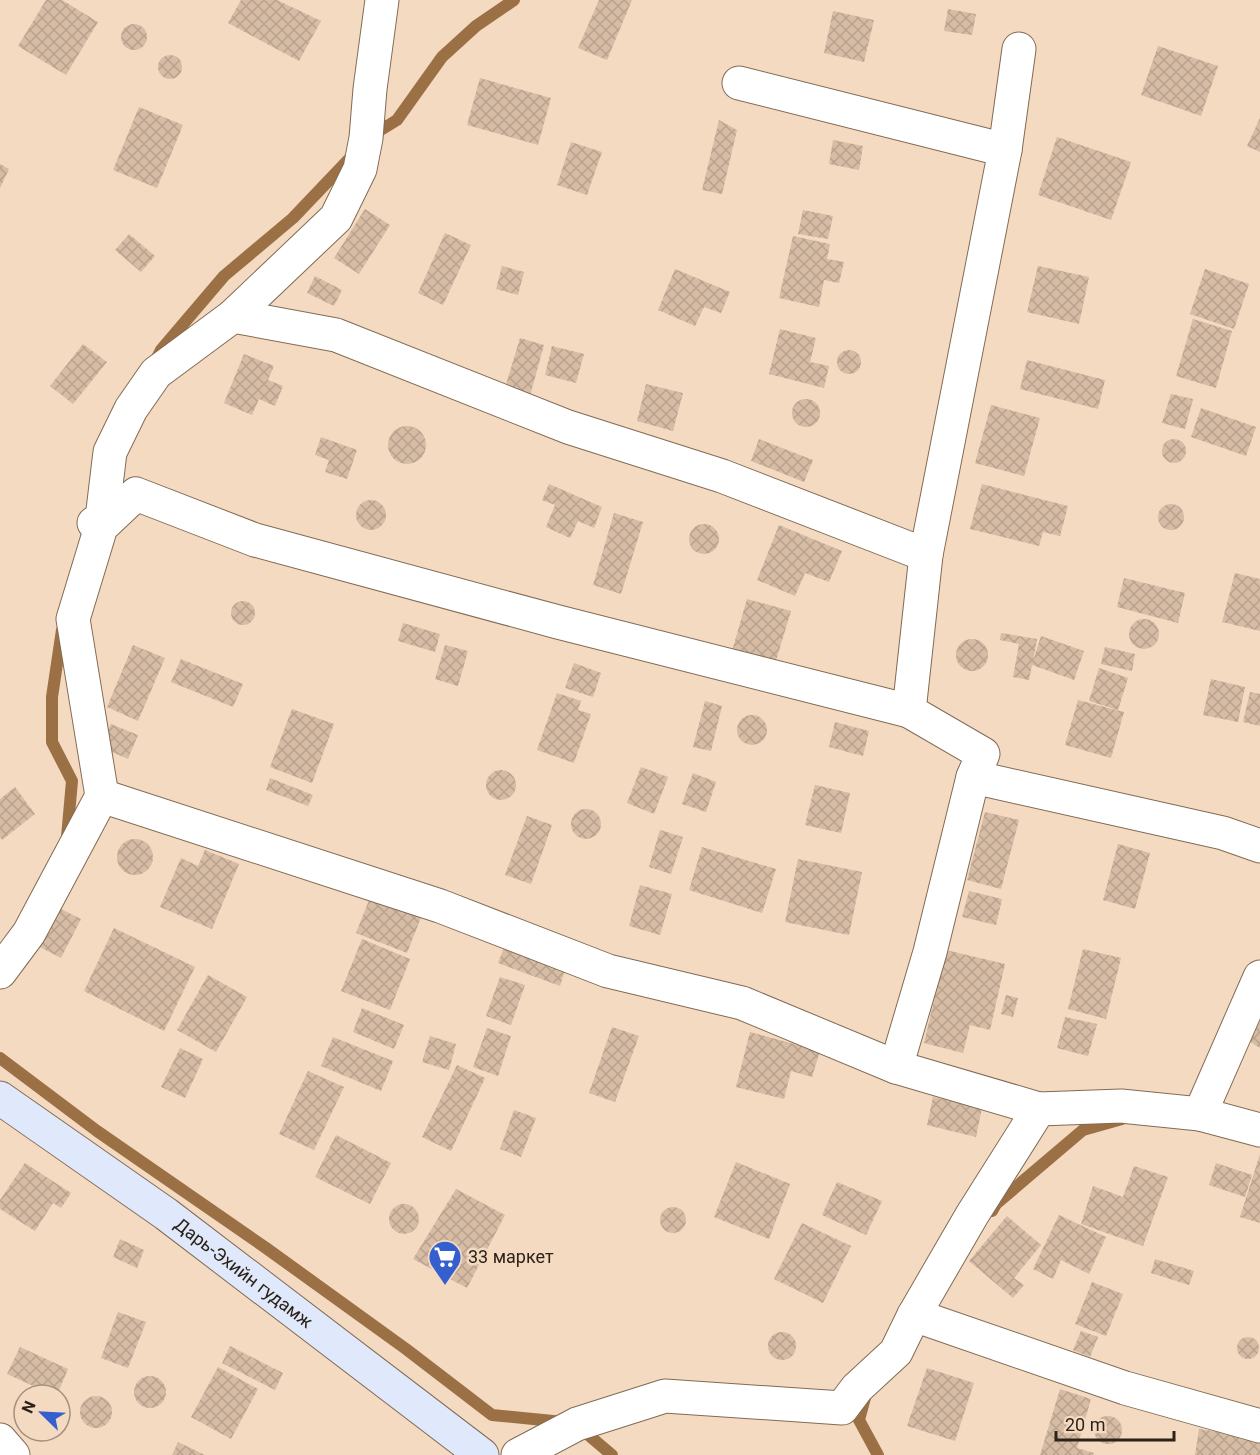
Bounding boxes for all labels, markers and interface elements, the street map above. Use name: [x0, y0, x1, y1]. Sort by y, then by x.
street label: Дарь-Эхийн гудамж: [171, 1213, 317, 1332]
supermarket icon: 33 маркет: [427, 1239, 463, 1286]
place label: 33 маркет: [468, 1246, 554, 1267]
north arrow: [12, 1383, 72, 1443]
text: N: [18, 1398, 40, 1416]
scale bar: [1056, 1404, 1174, 1442]
text: 20 m: [1065, 1414, 1105, 1435]

